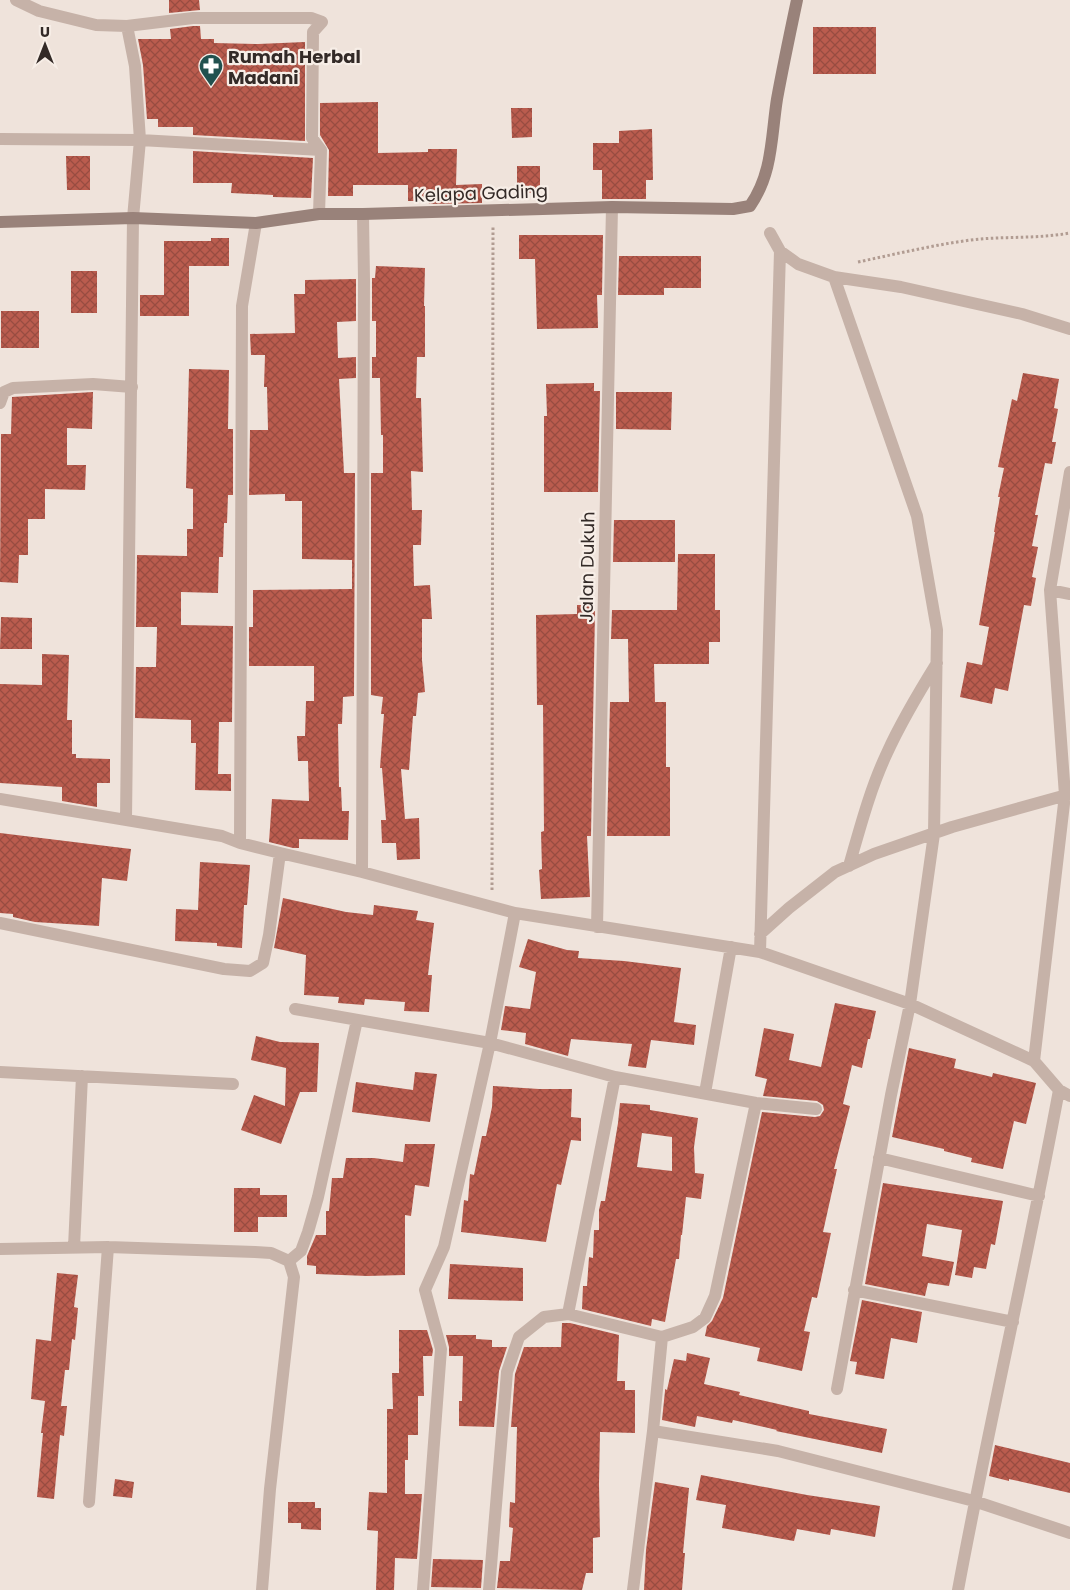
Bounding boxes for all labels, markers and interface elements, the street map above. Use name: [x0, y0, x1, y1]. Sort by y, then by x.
north arrow: [20, 20, 70, 70]
text: U: [40, 22, 50, 42]
place label: Rumah Herbal Madani: [228, 44, 361, 90]
pharmacy icon: Rumah Herbal Madani: [198, 53, 224, 87]
street label: Kelapa Gading: [414, 178, 548, 208]
street label: Jalan Dukuh: [574, 511, 600, 623]

